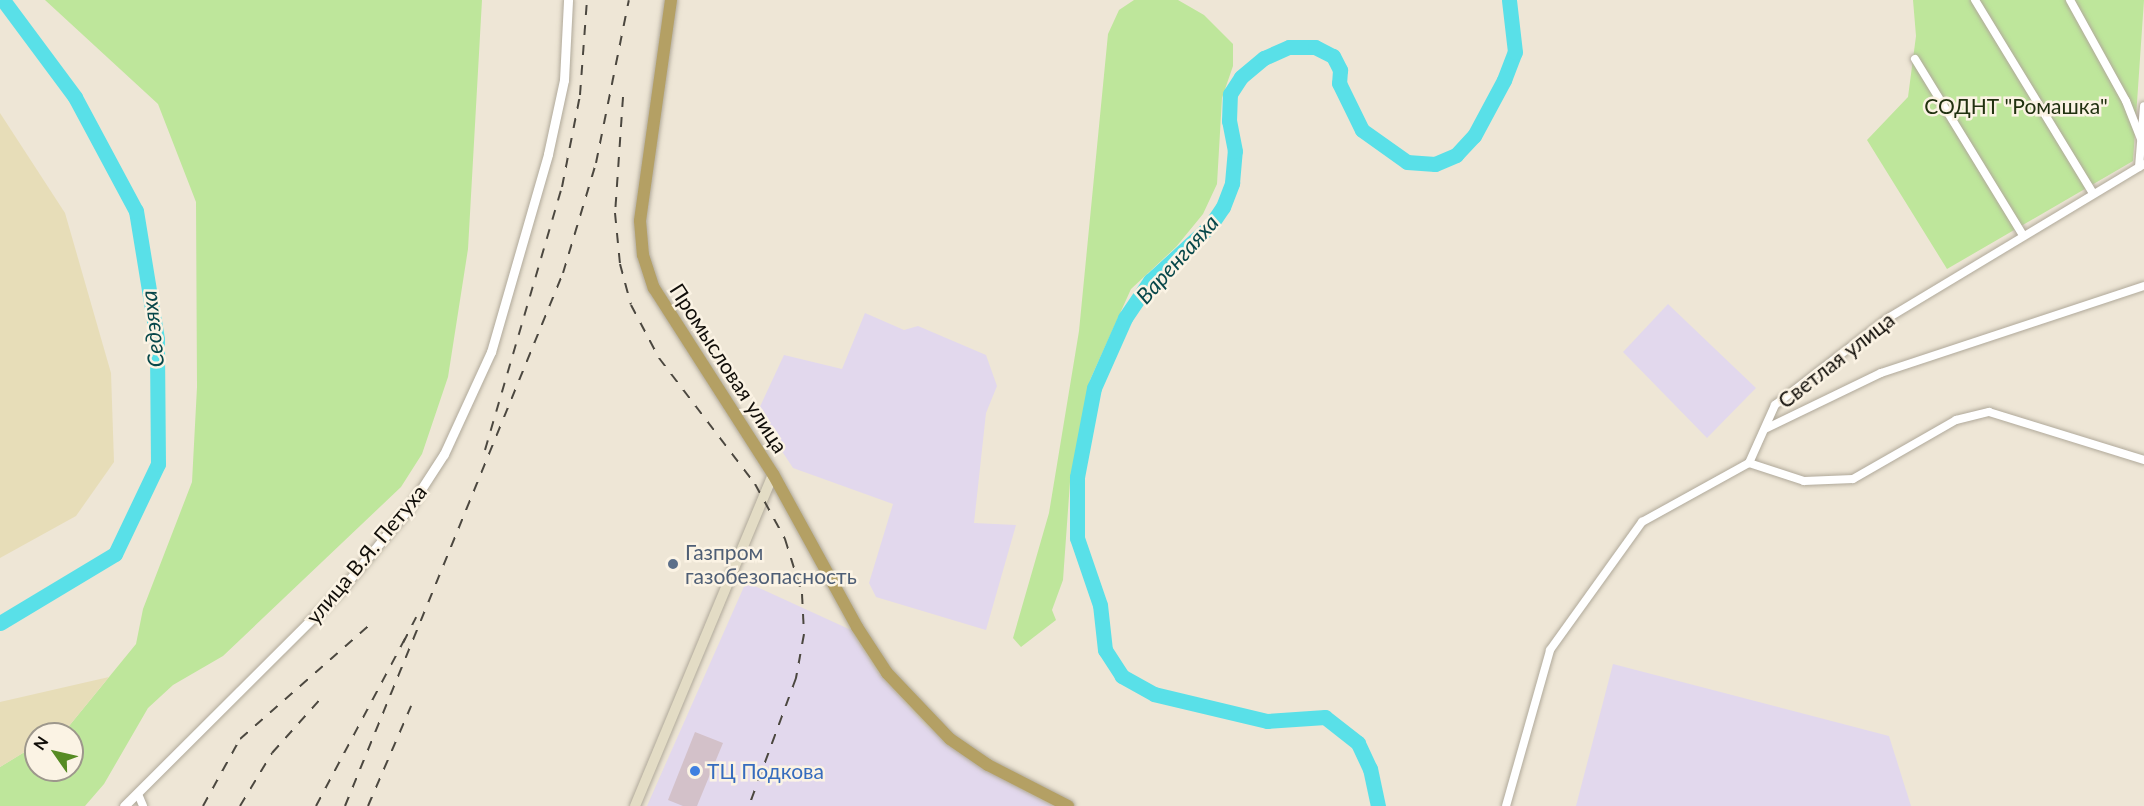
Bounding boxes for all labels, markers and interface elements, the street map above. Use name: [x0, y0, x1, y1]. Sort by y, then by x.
park label: СОДНТ "Ромашка": [1924, 93, 2108, 119]
water label: Варенгаяха: [1130, 209, 1224, 309]
street label: Промысловая улица: [665, 278, 793, 458]
water label: Седэяха: [135, 289, 169, 369]
street label: Светлая улица: [1773, 307, 1899, 413]
street label: улица В.Я. Петуха: [300, 479, 432, 629]
place label: Газпром газобезопасность: [685, 539, 857, 589]
marker: Газпром газобезопасность: [666, 557, 680, 571]
north arrow: [24, 722, 84, 782]
text: N: [29, 732, 52, 753]
place label: ТЦ Подкова: [707, 758, 824, 784]
marker: ТЦ Подкова: [688, 764, 702, 778]

